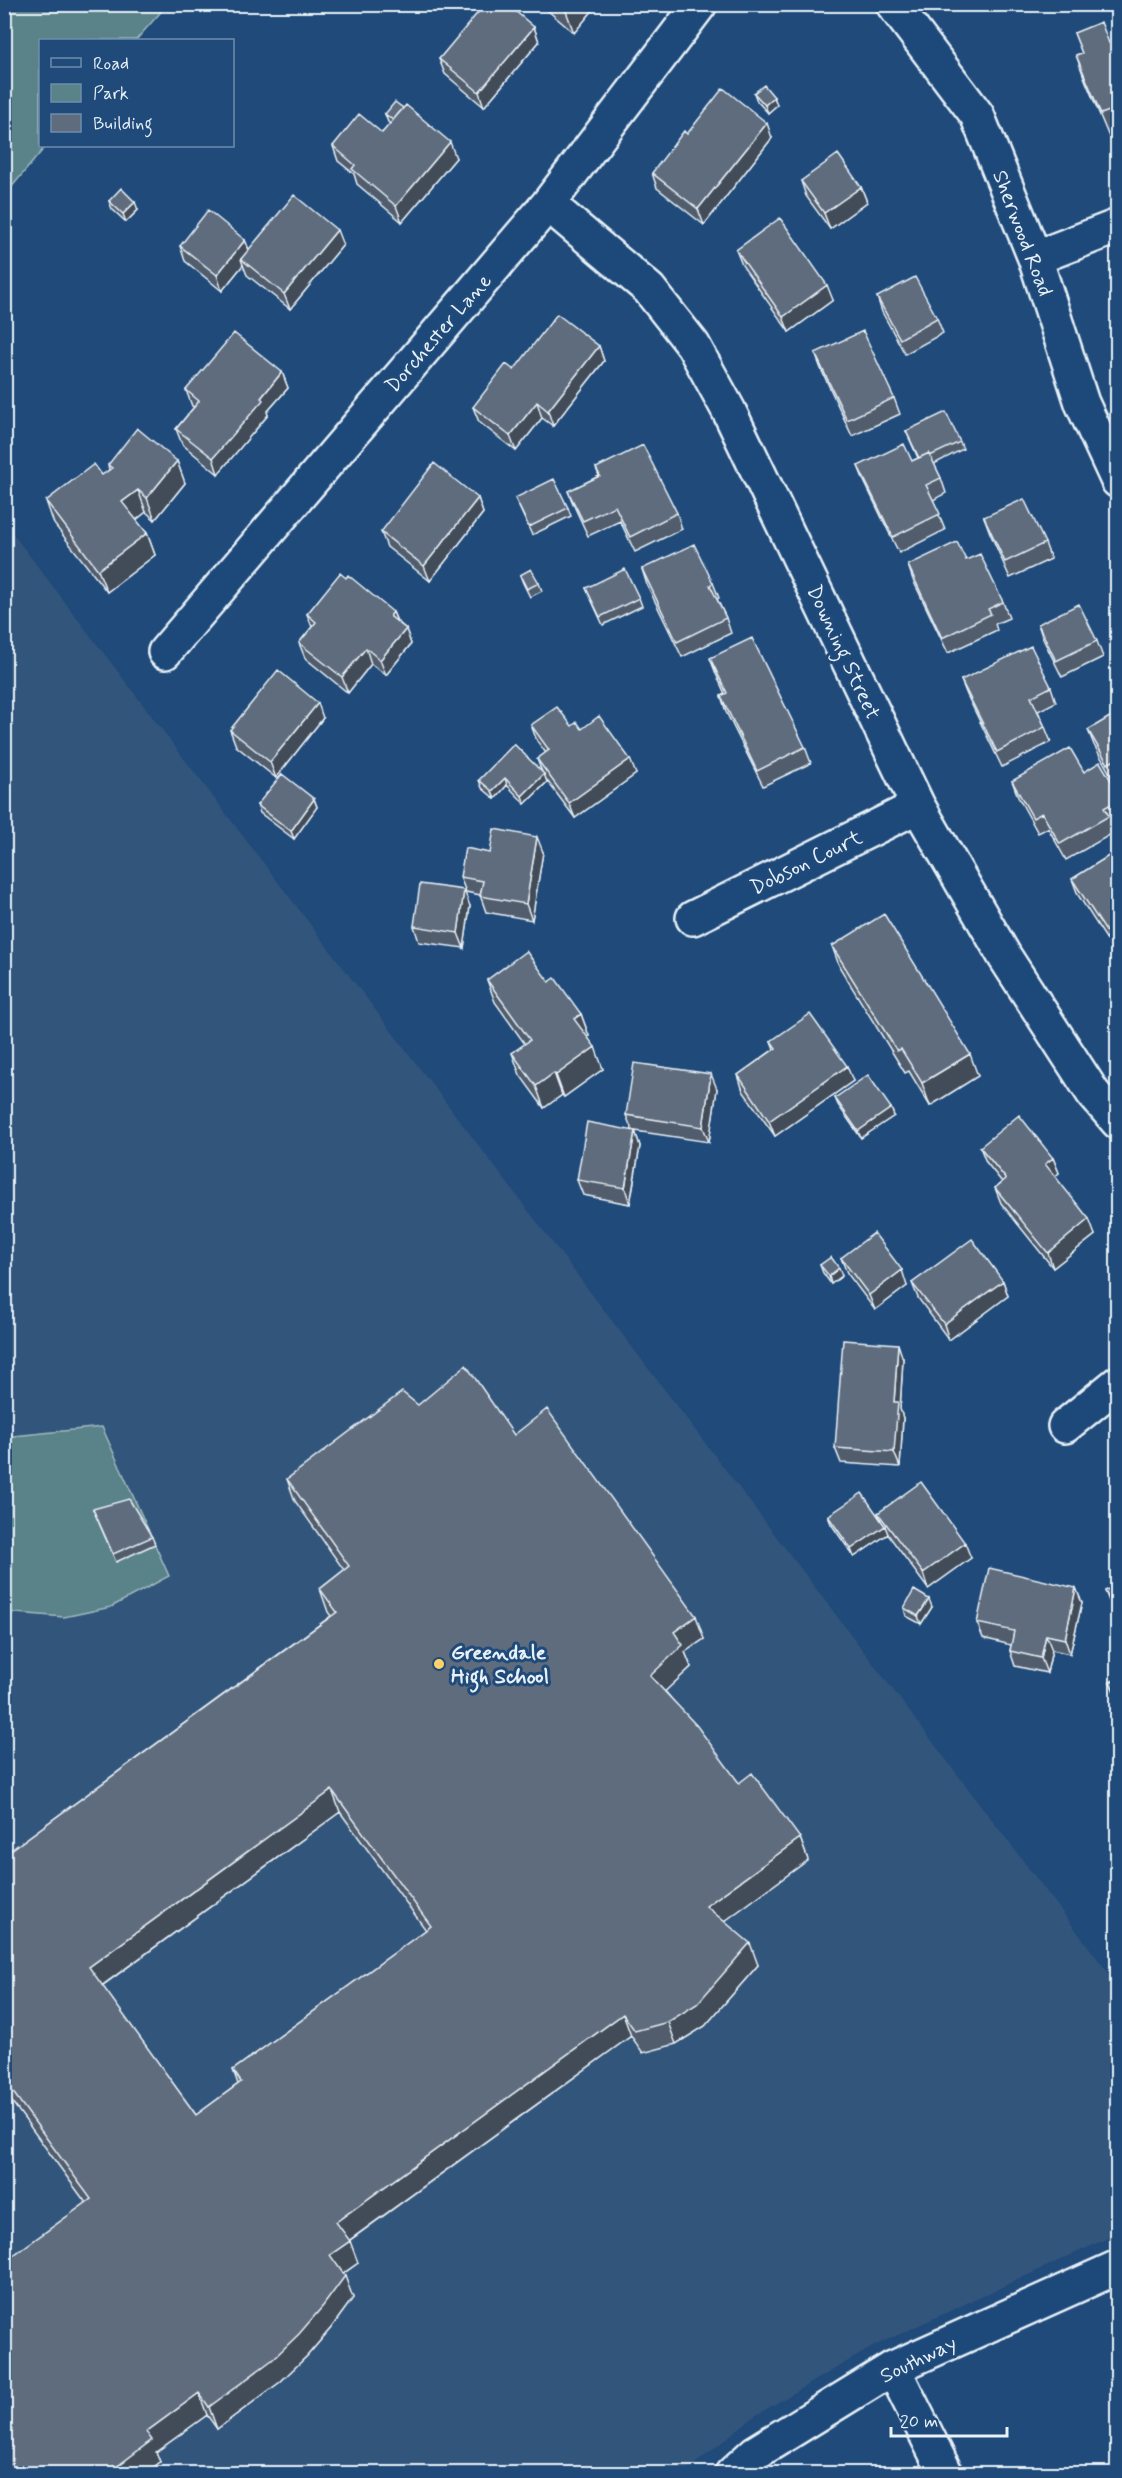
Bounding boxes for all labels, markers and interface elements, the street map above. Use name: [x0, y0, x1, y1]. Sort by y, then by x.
legend: [39, 39, 234, 147]
text: Road: [93, 52, 129, 76]
text: Park: [93, 82, 129, 106]
text: Building: [93, 112, 153, 138]
street label: Sherwood Road: [985, 166, 1059, 300]
street label: Dorchester Lane: [379, 268, 499, 399]
street label: Downing Street: [798, 580, 887, 725]
street label: Dobson Court: [746, 823, 868, 902]
place label: Greendale High School: [451, 1639, 549, 1693]
marker: Greendale High School: [432, 1657, 446, 1671]
street label: Southway: [876, 2329, 961, 2390]
scale bar: [891, 2400, 1006, 2438]
text: 20 m: [900, 2410, 938, 2434]

